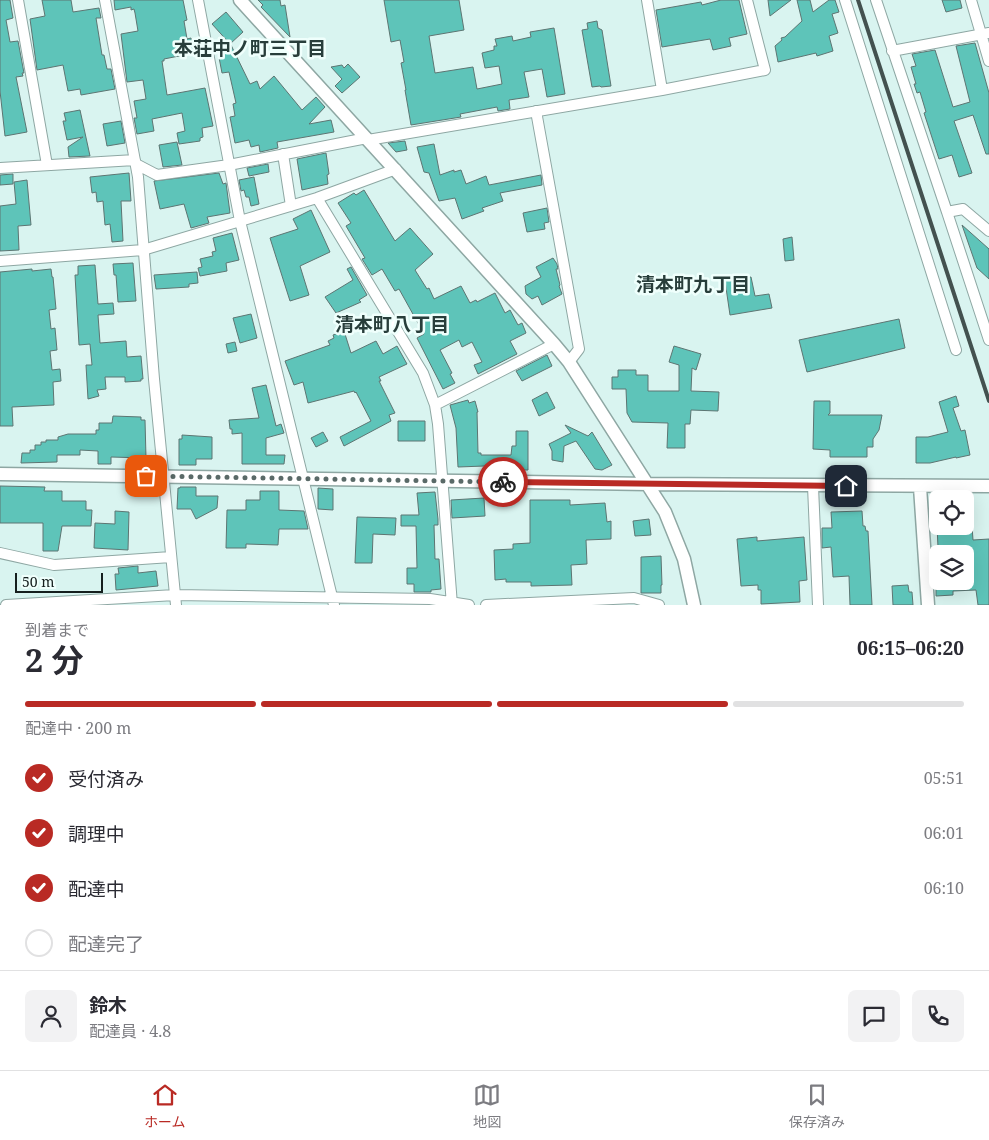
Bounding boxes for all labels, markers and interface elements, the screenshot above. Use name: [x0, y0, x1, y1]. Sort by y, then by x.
district label: 本荘中ノ町三丁目: [174, 35, 326, 61]
district label: 清本町九丁目: [636, 271, 750, 297]
district label: 清本町八丁目: [335, 311, 449, 337]
pin: [125, 455, 167, 497]
courier: [478, 457, 528, 507]
icon: bag: [132, 462, 160, 490]
pin: [825, 465, 867, 507]
icon: bike: [489, 468, 517, 496]
icon: home: [832, 472, 860, 500]
map controls: [929, 490, 974, 590]
button: locate: [929, 490, 974, 535]
button: layers: [929, 545, 974, 590]
scale bar: [15, 570, 102, 593]
text: 50 m: [22, 572, 55, 591]
text: 到着まで: [25, 619, 89, 641]
text: 06:15–06:20: [857, 635, 964, 661]
text: 2 分: [25, 638, 83, 681]
text: 配達中 · 200 m: [25, 717, 131, 739]
icon: check: [25, 764, 53, 792]
text: 受付済み: [68, 766, 144, 792]
text: 05:51: [924, 767, 964, 789]
icon: check: [25, 819, 53, 847]
text: 調理中: [68, 821, 125, 847]
text: 06:01: [924, 822, 964, 844]
icon: check: [25, 874, 53, 902]
text: 配達中: [68, 876, 125, 902]
text: 06:10: [924, 877, 964, 899]
text: 配達完了: [68, 931, 144, 957]
button: person: [25, 990, 77, 1042]
button: chat: [848, 990, 900, 1042]
button: phone: [912, 990, 964, 1042]
text: 鈴木: [89, 992, 127, 1018]
text: 配達員 · 4.8: [89, 1020, 171, 1042]
tab: ホーム: [144, 1081, 185, 1131]
tab: 地図: [473, 1081, 501, 1131]
tab: 保存済み: [789, 1081, 845, 1131]

